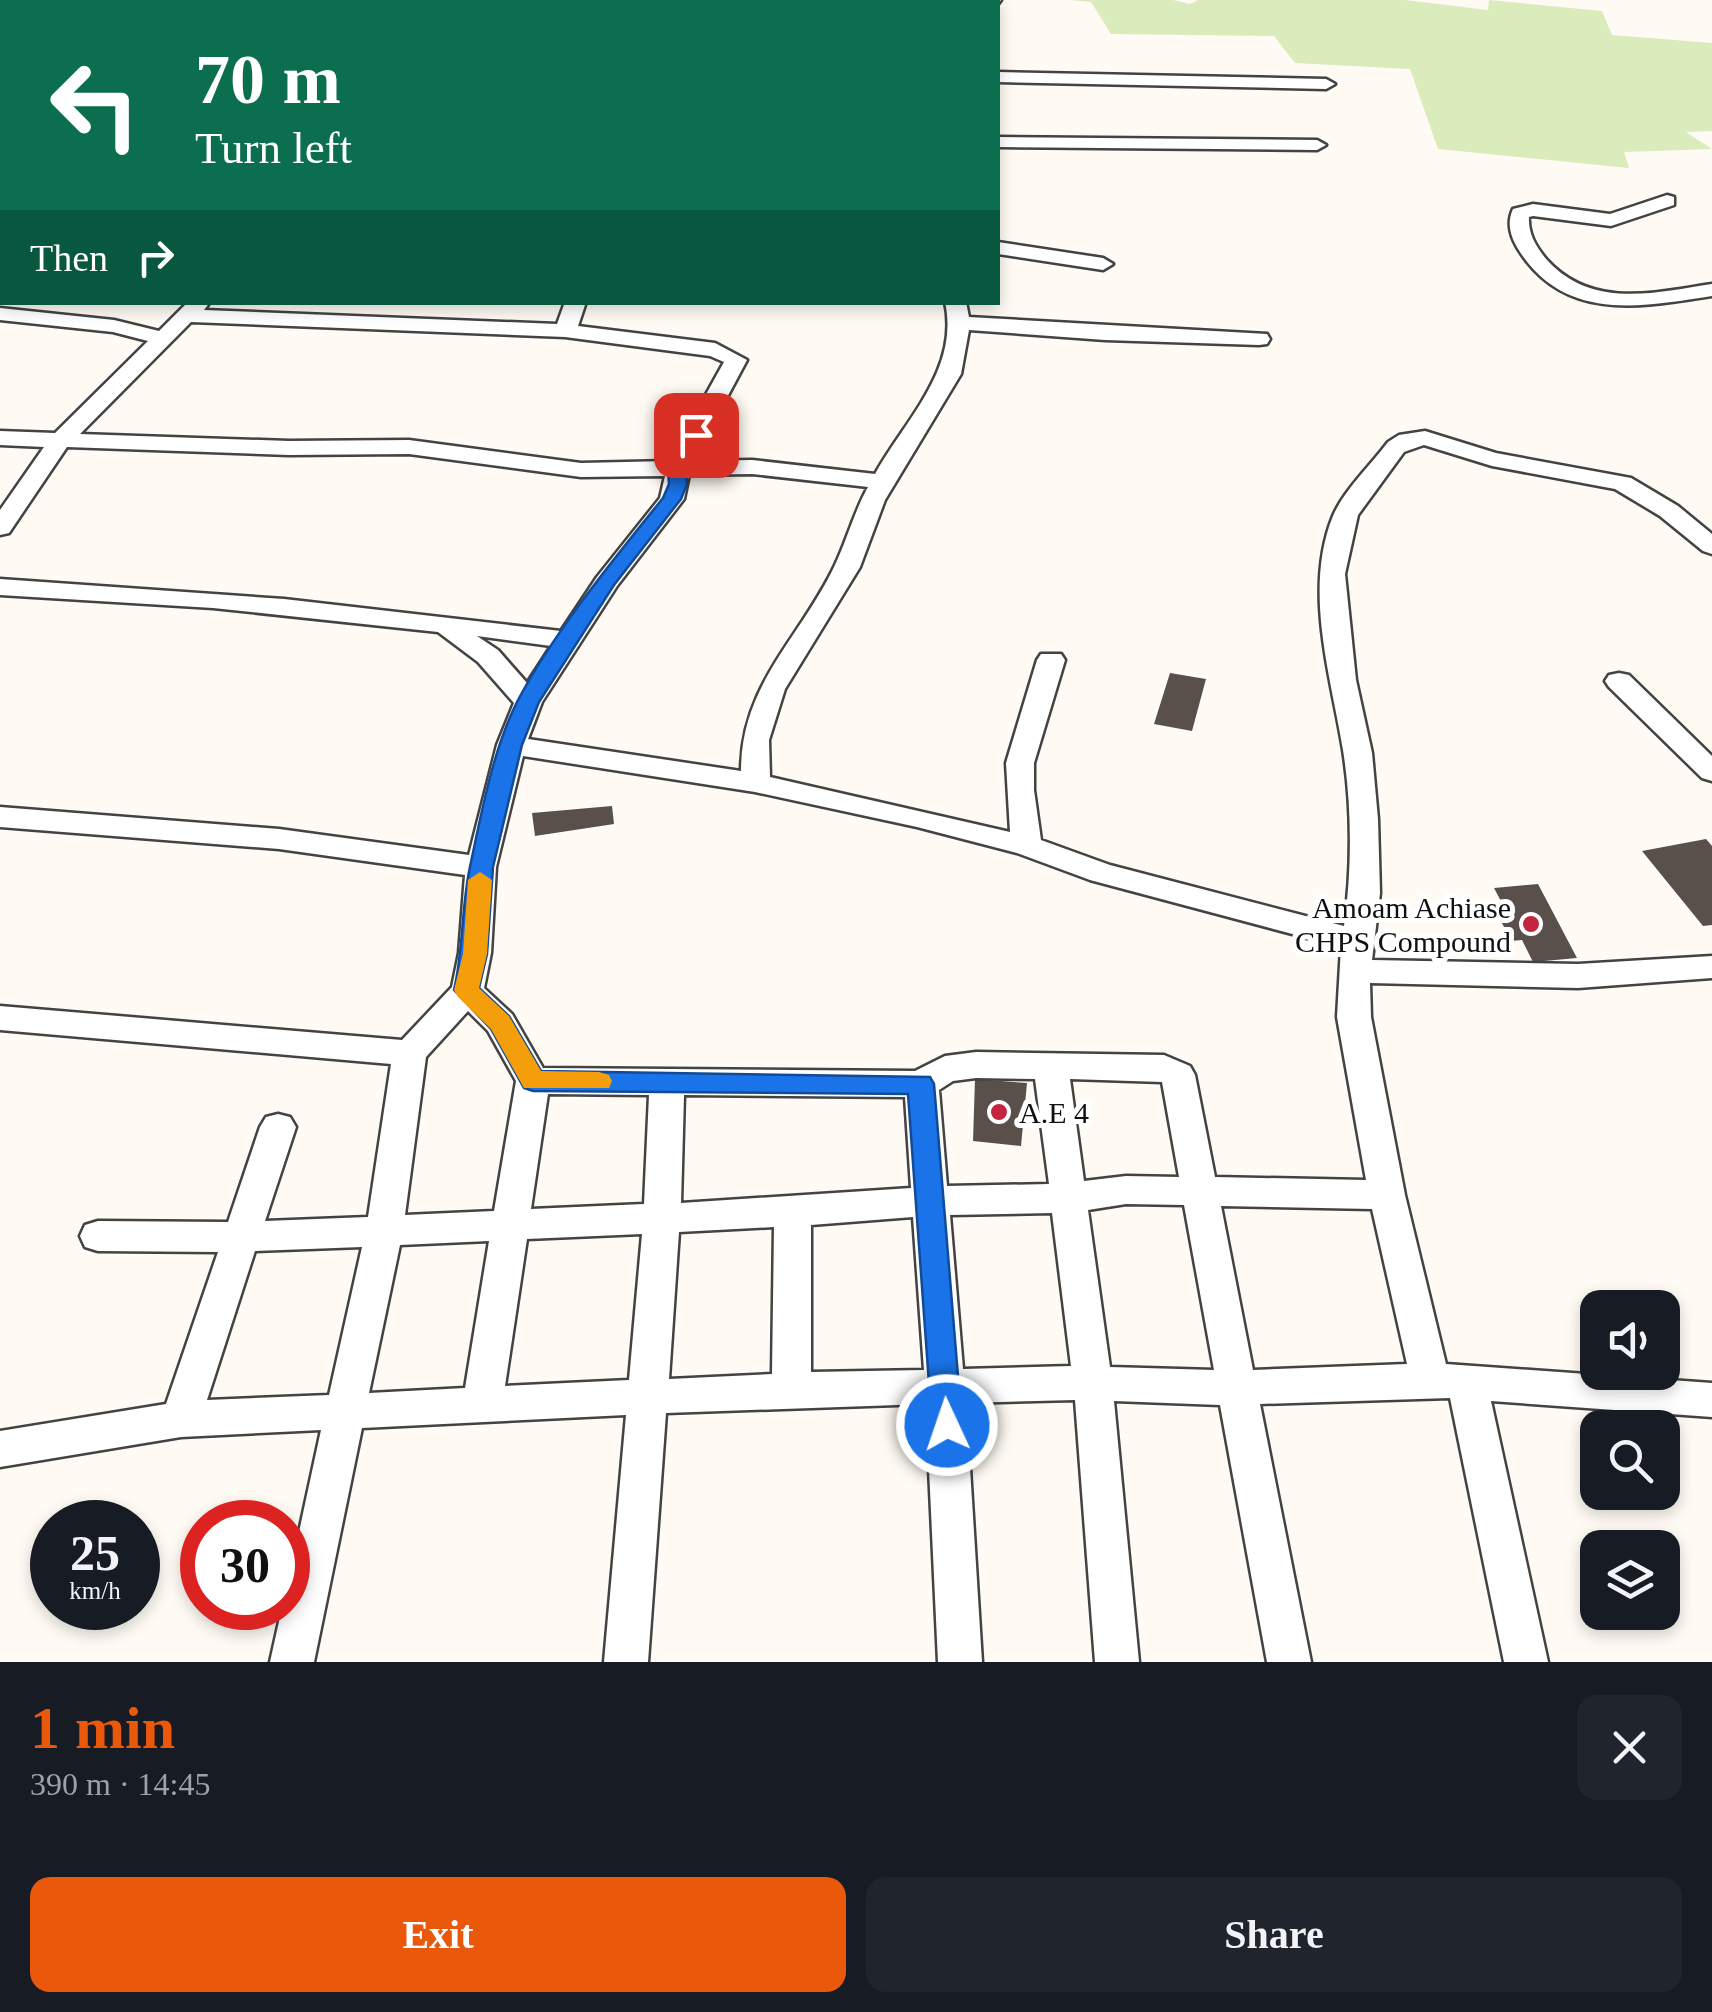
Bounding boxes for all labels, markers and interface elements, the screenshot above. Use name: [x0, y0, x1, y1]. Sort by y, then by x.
icon: left: [30, 40, 160, 170]
text: 70 m: [195, 41, 341, 118]
text: Turn left: [195, 123, 352, 173]
icon: right: [128, 230, 183, 285]
text: Then: [30, 237, 108, 279]
pin: [654, 393, 739, 478]
icon: arrive: [669, 408, 724, 463]
place label: Amoam Achiase CHPS Compound: [1295, 891, 1511, 958]
marker: Amoam Achiase CHPS Compound: [1520, 913, 1542, 935]
place label: A.E 4: [1019, 1096, 1089, 1129]
marker: A.E 4: [988, 1101, 1010, 1123]
map controls: [1580, 1290, 1680, 1630]
button: sound: [1580, 1290, 1680, 1390]
position arrow: [895, 1373, 999, 1477]
button: search: [1580, 1410, 1680, 1510]
speed limit sign: 30: [180, 1500, 310, 1630]
text: 25: [70, 1525, 120, 1581]
button: layers: [1580, 1530, 1680, 1630]
text: km/h: [69, 1577, 121, 1604]
text: 1 min: [30, 1695, 175, 1761]
button: close: [1577, 1695, 1682, 1800]
text: 390 m · 14:45: [30, 1766, 210, 1802]
button: Exit: [30, 1877, 846, 1992]
button: Share: [866, 1877, 1682, 1992]

